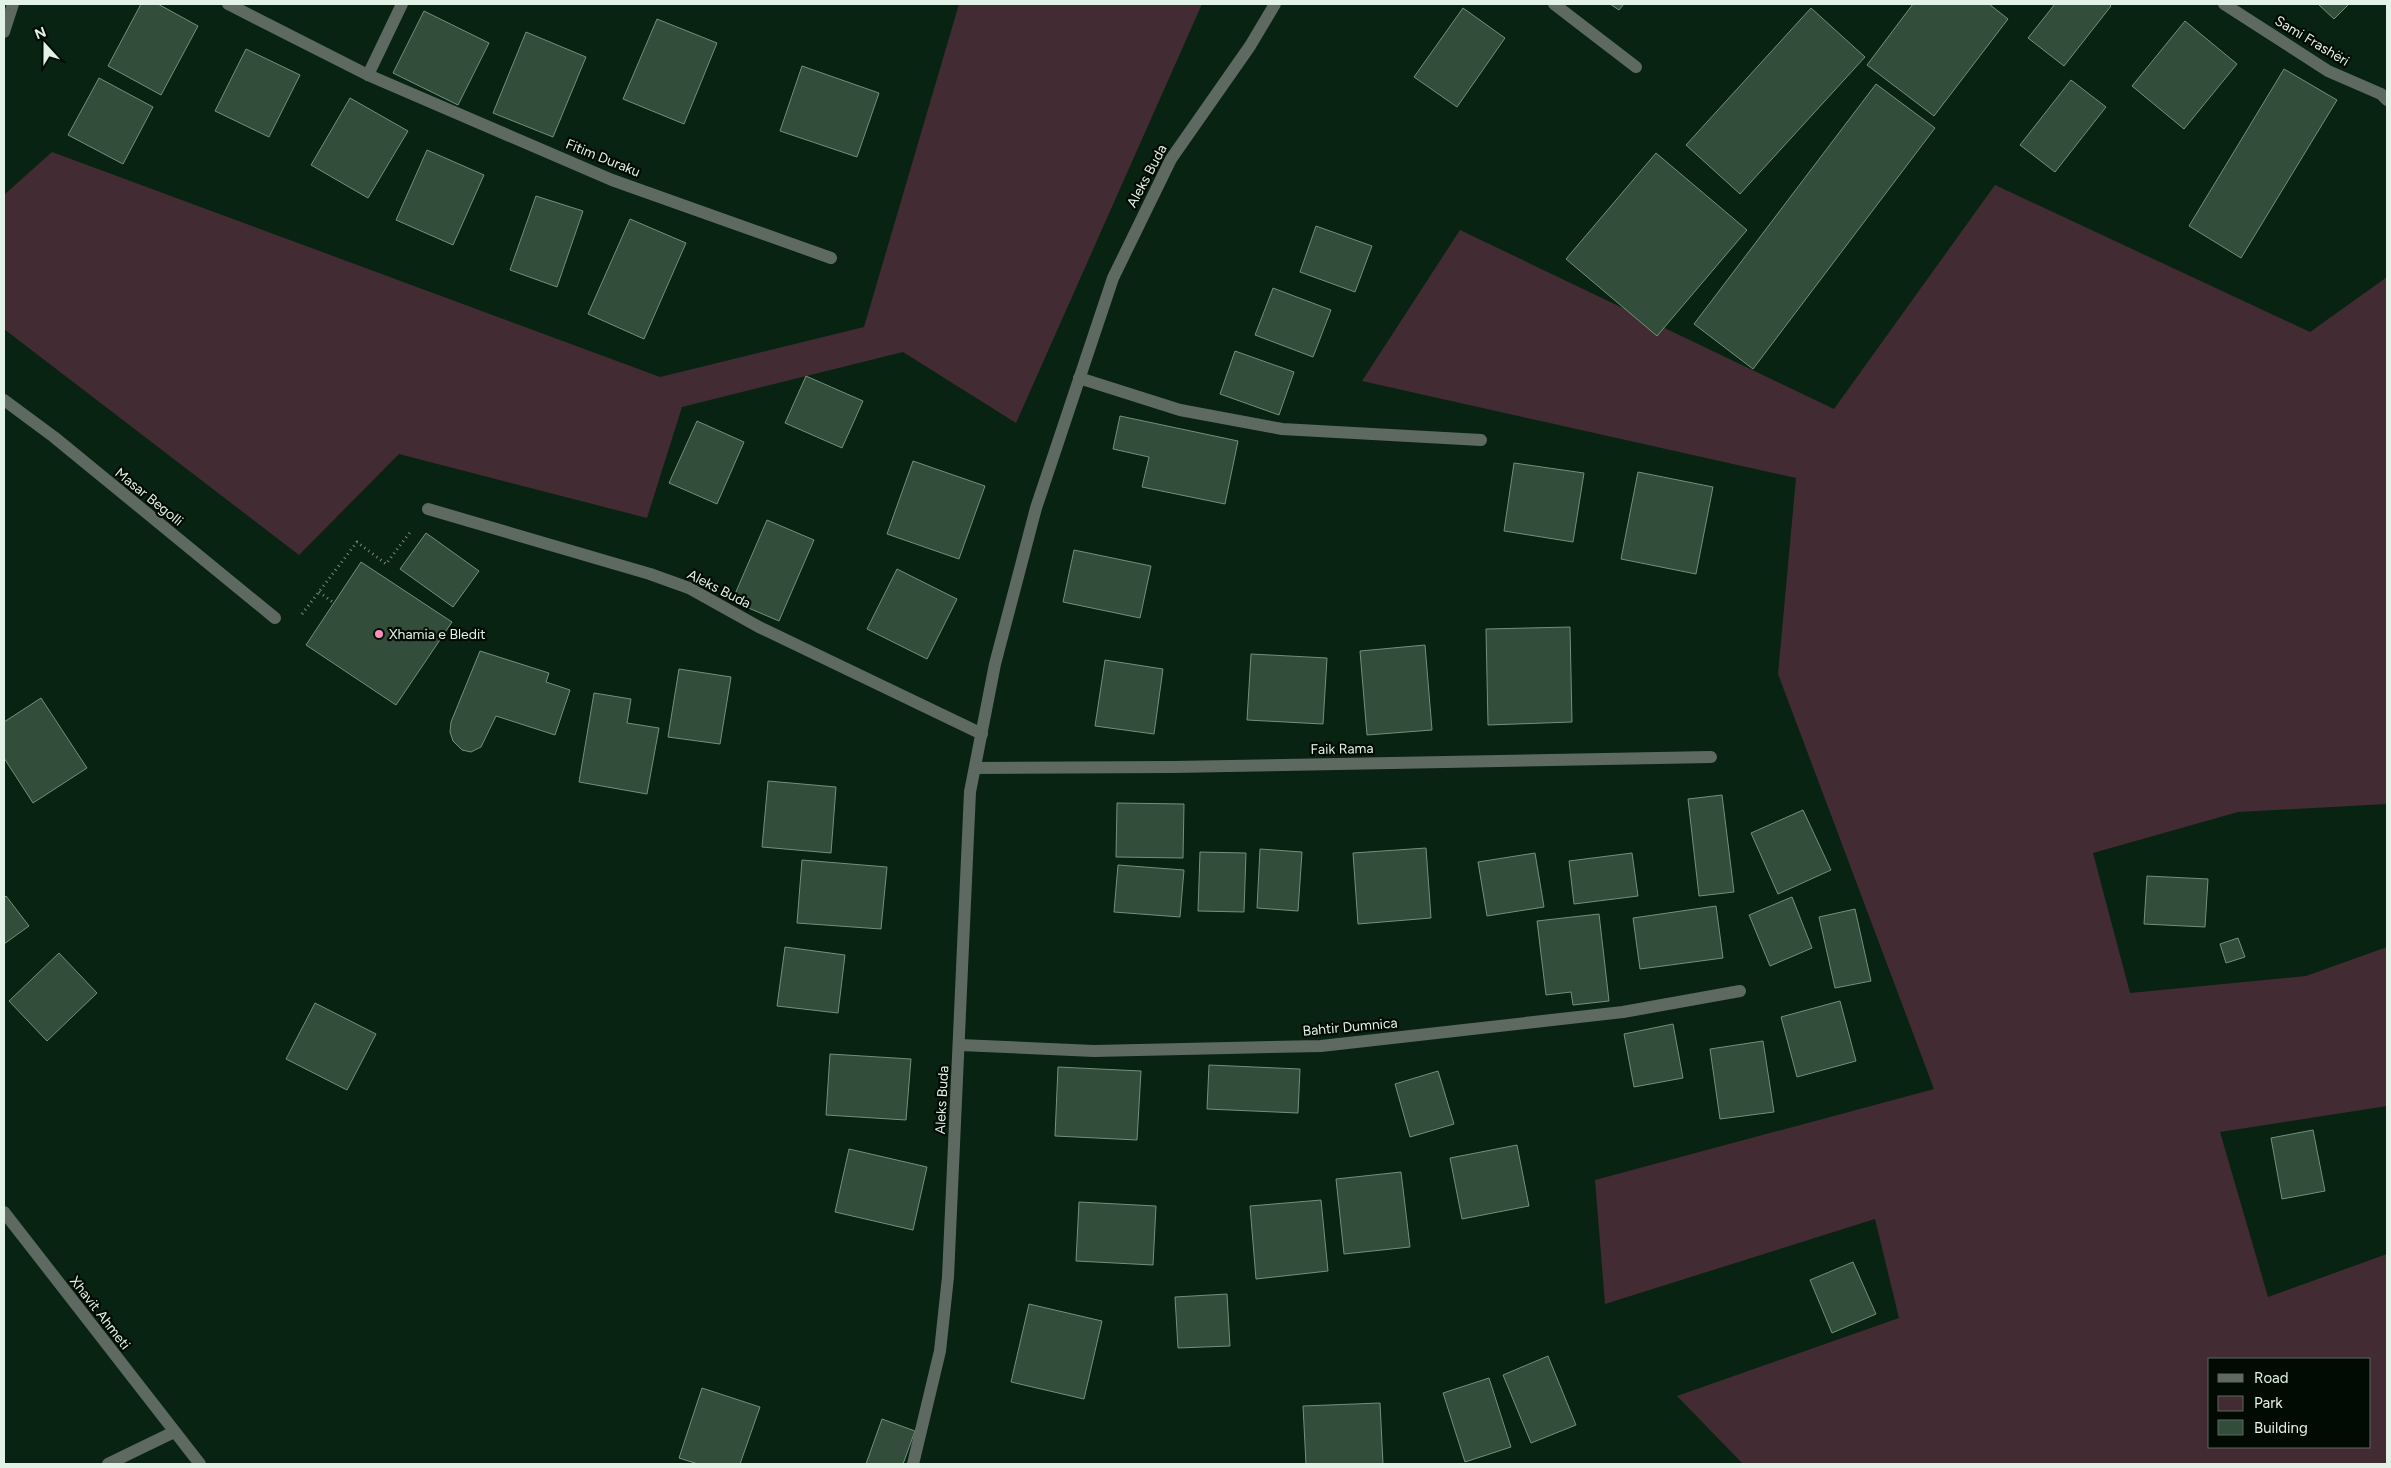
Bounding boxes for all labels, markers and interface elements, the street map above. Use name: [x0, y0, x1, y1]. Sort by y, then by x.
street label: Sami Frashëri: [2272, 12, 2352, 70]
north arrow: [20, 20, 70, 70]
text: N: [32, 23, 49, 43]
street label: Fitim Duraku: [563, 135, 643, 181]
street label: Aleks Buda: [1123, 142, 1171, 210]
street label: Masar Begolli: [111, 464, 187, 530]
street label: Aleks Buda: [685, 566, 753, 612]
place label: Xhamia e Bledit: [389, 626, 485, 643]
marker: Xhamia e Bledit: [373, 628, 385, 640]
street label: Faik Rama: [1310, 740, 1374, 758]
street label: Bahtir Dumnica: [1302, 1014, 1398, 1040]
street label: Aleks Buda: [932, 1065, 952, 1135]
street label: Xhavit Ahmeti: [66, 1273, 134, 1353]
legend: [2208, 1358, 2371, 1448]
text: Road: [2254, 1369, 2289, 1387]
text: Park: [2254, 1394, 2283, 1412]
text: Building: [2254, 1419, 2308, 1437]

